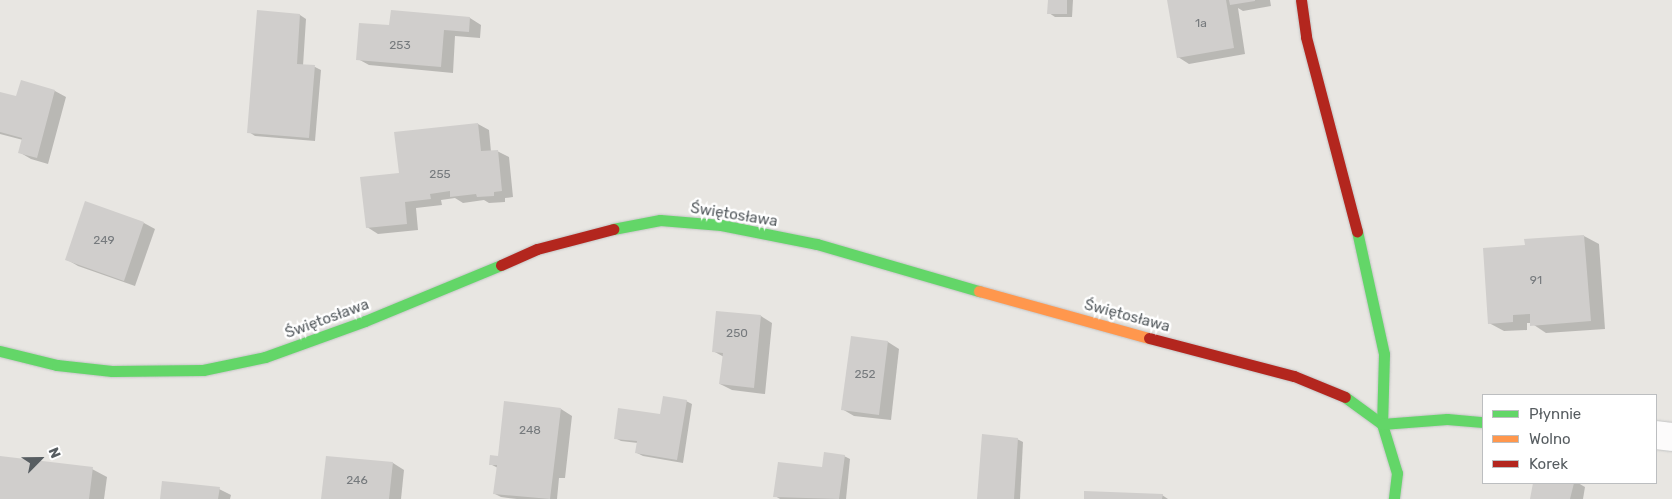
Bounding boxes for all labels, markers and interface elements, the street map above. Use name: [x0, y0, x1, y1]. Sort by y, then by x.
house number: 1a: [1195, 17, 1207, 31]
house number: 253: [389, 39, 411, 53]
house number: 255: [429, 168, 451, 182]
street label: Świętosława: [689, 199, 779, 231]
house number: 249: [93, 234, 115, 248]
house number: 91: [1530, 274, 1542, 288]
street label: Świętosława: [283, 296, 371, 342]
street label: Świętosława: [1082, 296, 1172, 336]
house number: 250: [726, 327, 748, 341]
house number: 252: [854, 368, 876, 382]
legend: [1482, 394, 1657, 484]
text: Płynnie: [1529, 405, 1581, 423]
house number: 248: [519, 424, 541, 438]
text: Wolno: [1529, 430, 1571, 448]
north arrow: [15, 434, 65, 484]
text: N: [44, 445, 64, 461]
text: Korek: [1529, 455, 1568, 473]
house number: 246: [346, 474, 368, 488]

